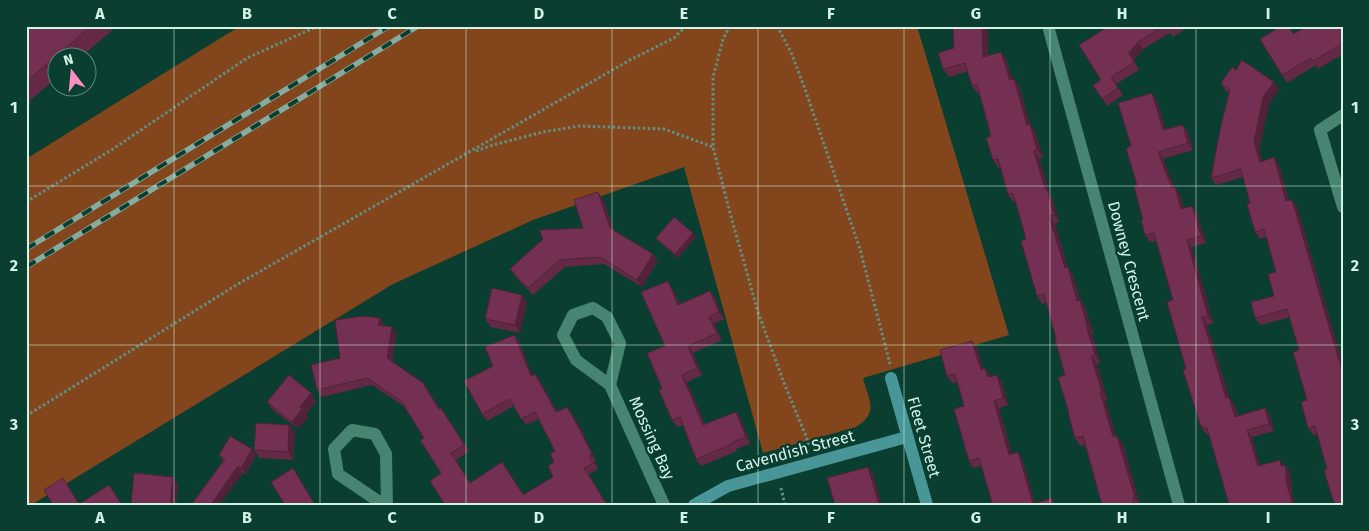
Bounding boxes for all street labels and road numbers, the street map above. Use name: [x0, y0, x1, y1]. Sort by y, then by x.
street label: Downey Crescent: [1104, 199, 1154, 323]
street label: Mossing Bay: [625, 393, 679, 483]
street label: Fleet Street: [903, 394, 945, 480]
street label: Cavendish Street: [734, 426, 856, 476]

